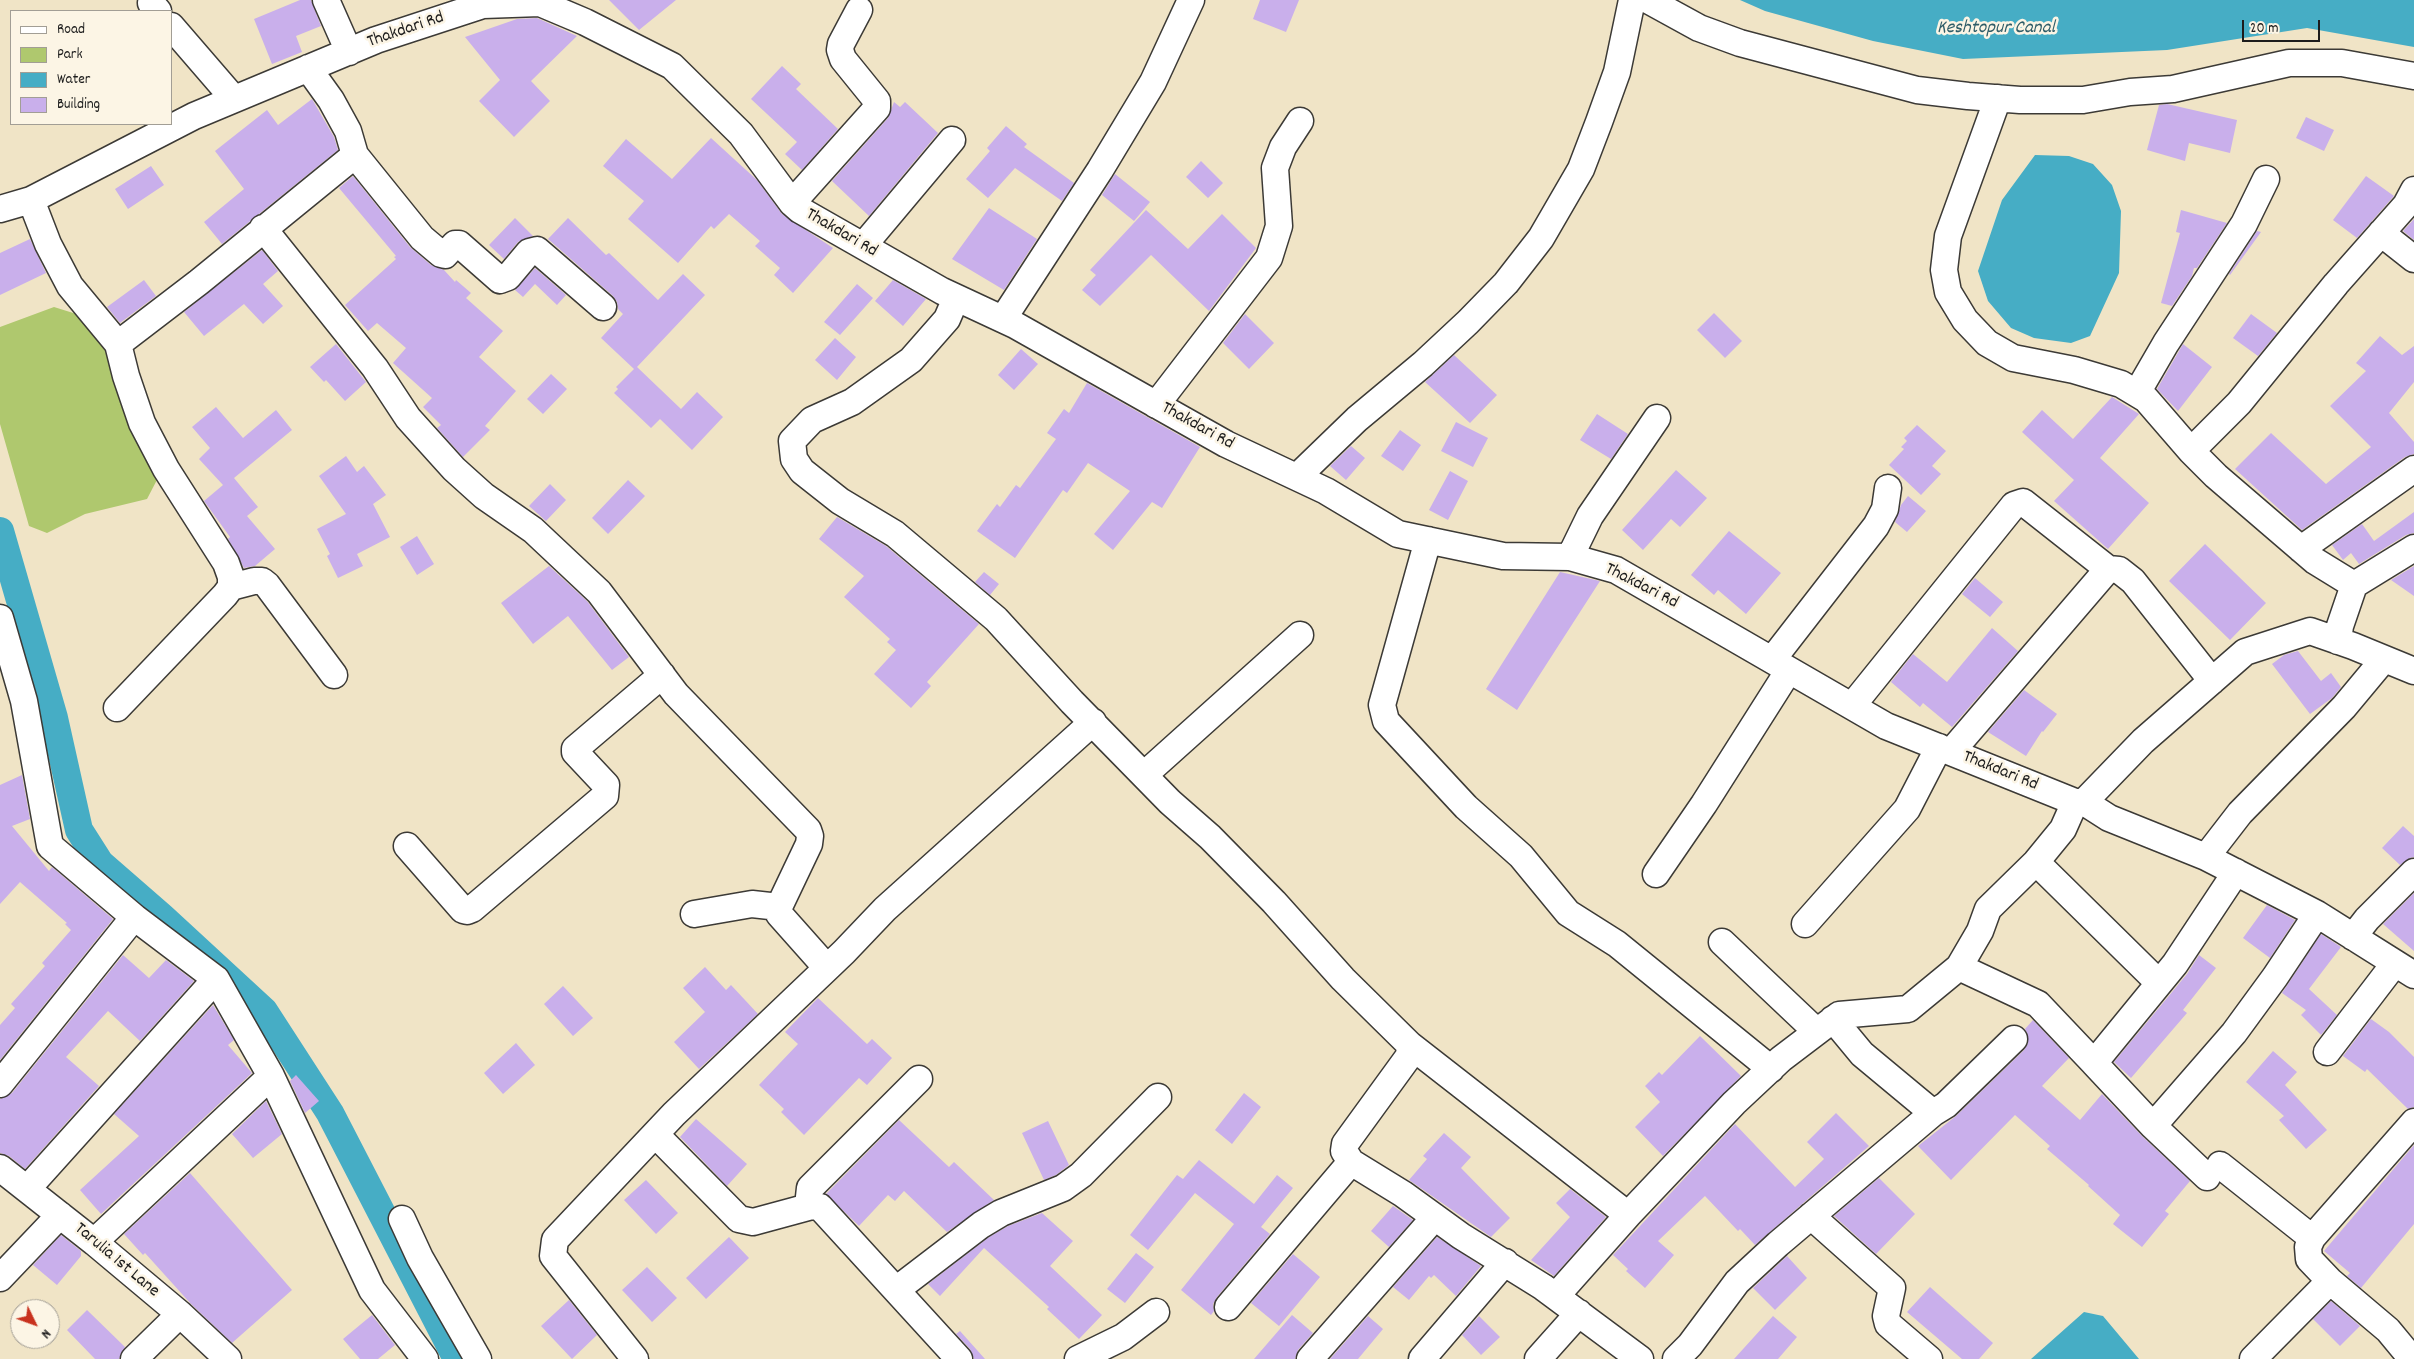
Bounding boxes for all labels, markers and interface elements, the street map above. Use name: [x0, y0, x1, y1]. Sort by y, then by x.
street label: Thakdari Rd: [365, 8, 447, 54]
legend: [10, 10, 172, 125]
scale bar: [2244, 10, 2322, 42]
water label: Keshtopur Canal: [1937, 18, 2055, 40]
text: 20 m: [2250, 18, 2278, 40]
text: Road: [57, 19, 85, 41]
text: Park: [57, 44, 83, 66]
text: Water: [57, 69, 90, 91]
text: Building: [57, 94, 100, 116]
street label: Thakdari Rd: [801, 205, 881, 263]
street label: Thakdari Rd: [1157, 398, 1237, 456]
street label: Thakdari Rd: [1601, 559, 1681, 615]
street label: Thakdari Rd: [1959, 747, 2041, 797]
street label: Tarulia 1st Lane: [69, 1219, 163, 1303]
north arrow: [10, 1299, 60, 1349]
text: N: [36, 1324, 55, 1343]

